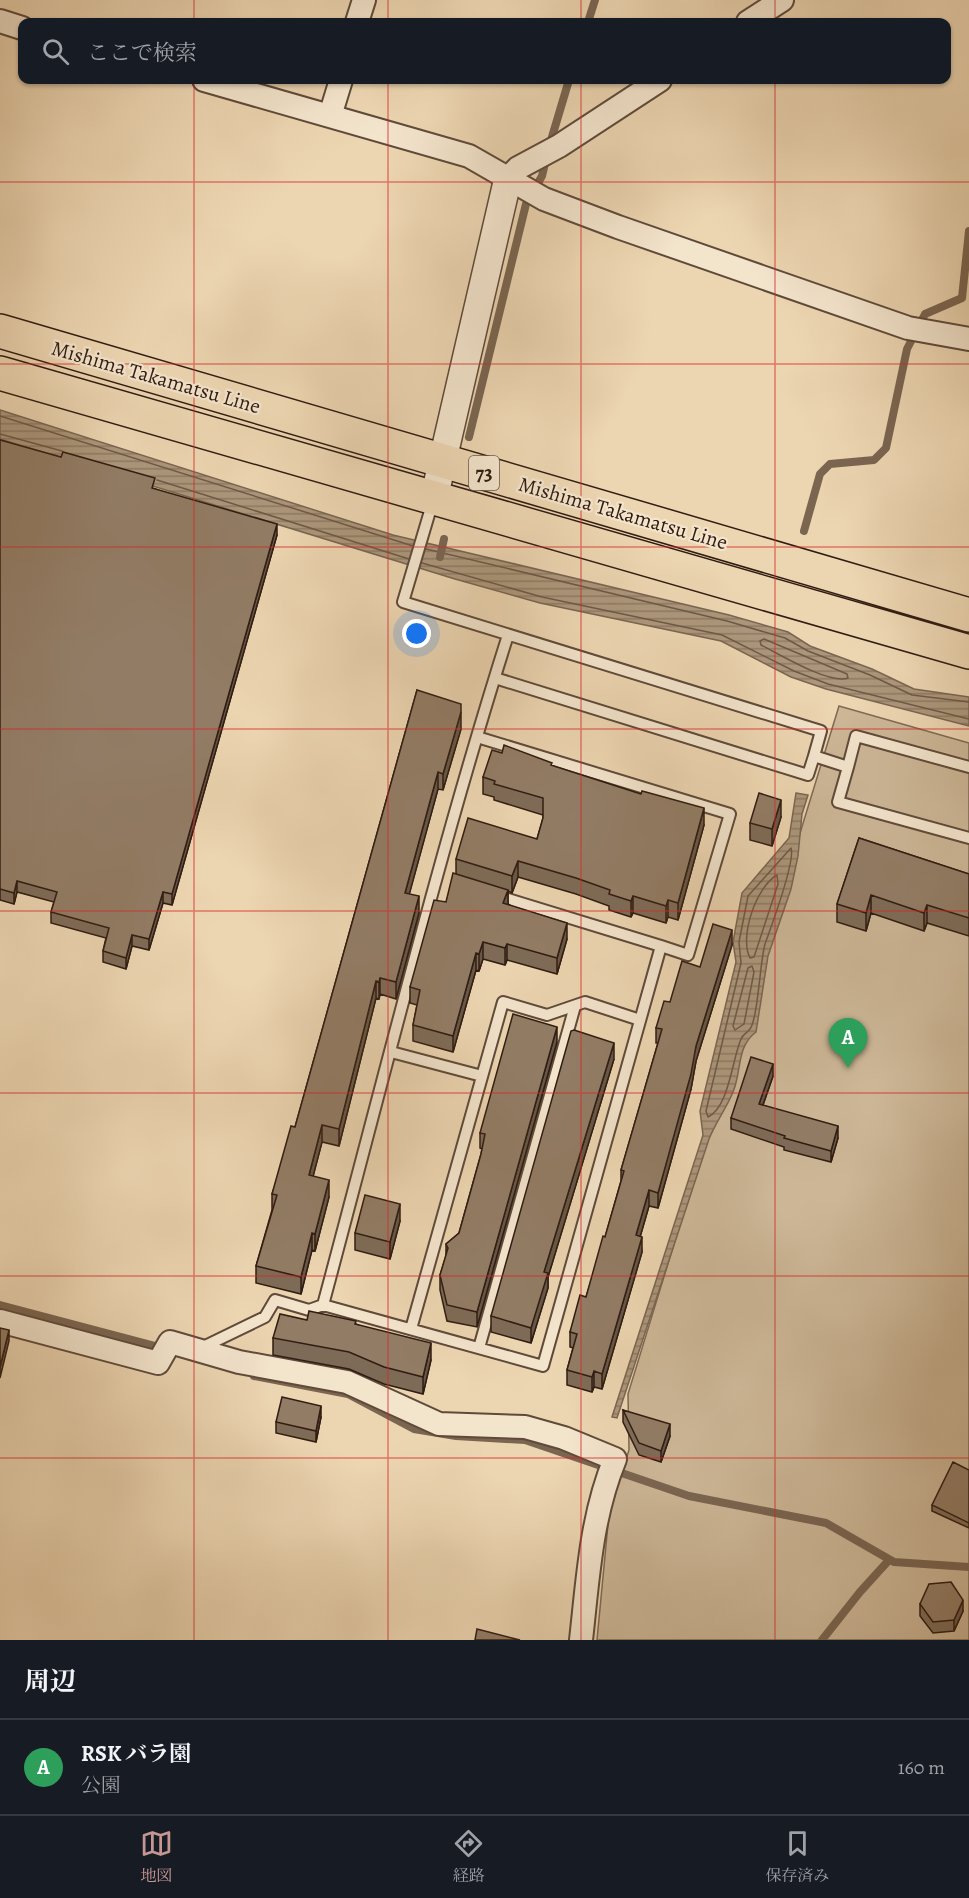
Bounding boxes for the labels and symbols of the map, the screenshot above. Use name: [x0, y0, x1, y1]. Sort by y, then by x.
street label: Mishima Takamatsu Line: [48, 334, 264, 420]
road number: 73: [469, 456, 499, 490]
street label: Mishima Takamatsu Line: [515, 470, 731, 556]
your location: [402, 619, 431, 648]
pin: A: [828, 1018, 868, 1068]

